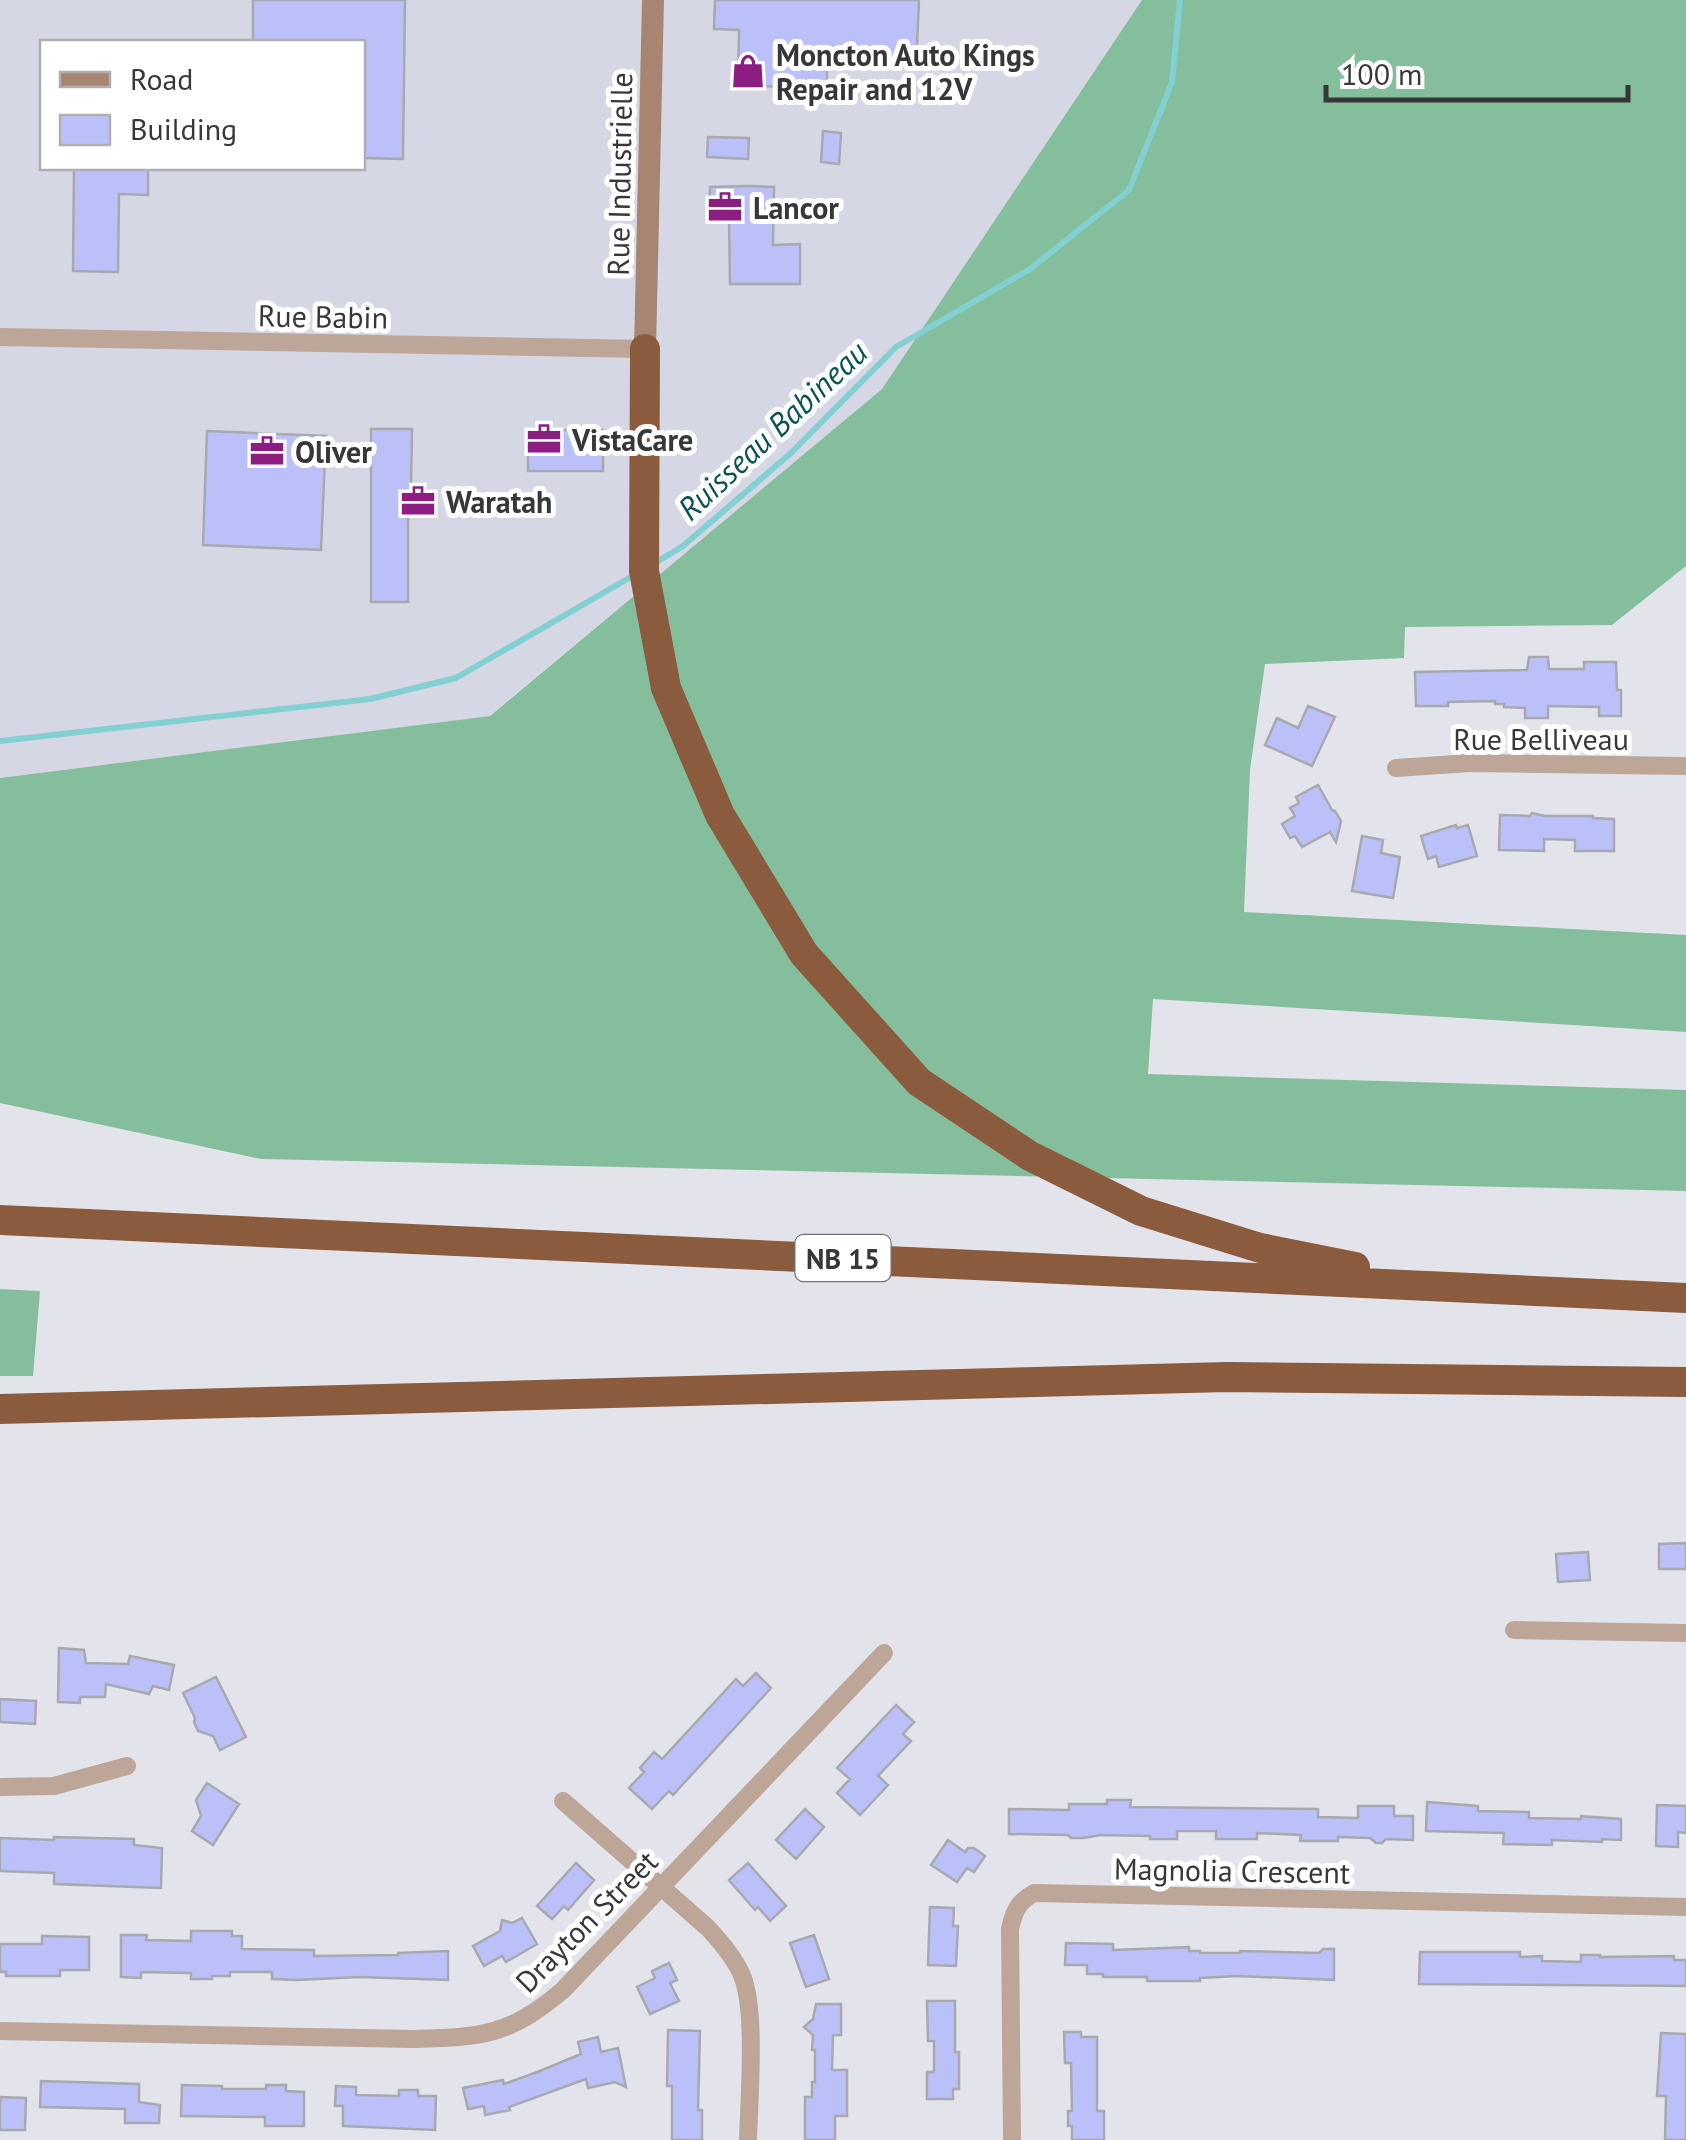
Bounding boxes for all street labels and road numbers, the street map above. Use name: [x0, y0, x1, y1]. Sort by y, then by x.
street label: Rue Industrielle: [598, 72, 640, 276]
street label: Rue Babin: [258, 295, 388, 337]
street label: Rue Belliveau: [1453, 719, 1629, 758]
road number: NB 15: [796, 1235, 890, 1281]
street label: Drayton Street: [507, 1842, 665, 2000]
street label: Magnolia Crescent: [1114, 1848, 1350, 1892]

